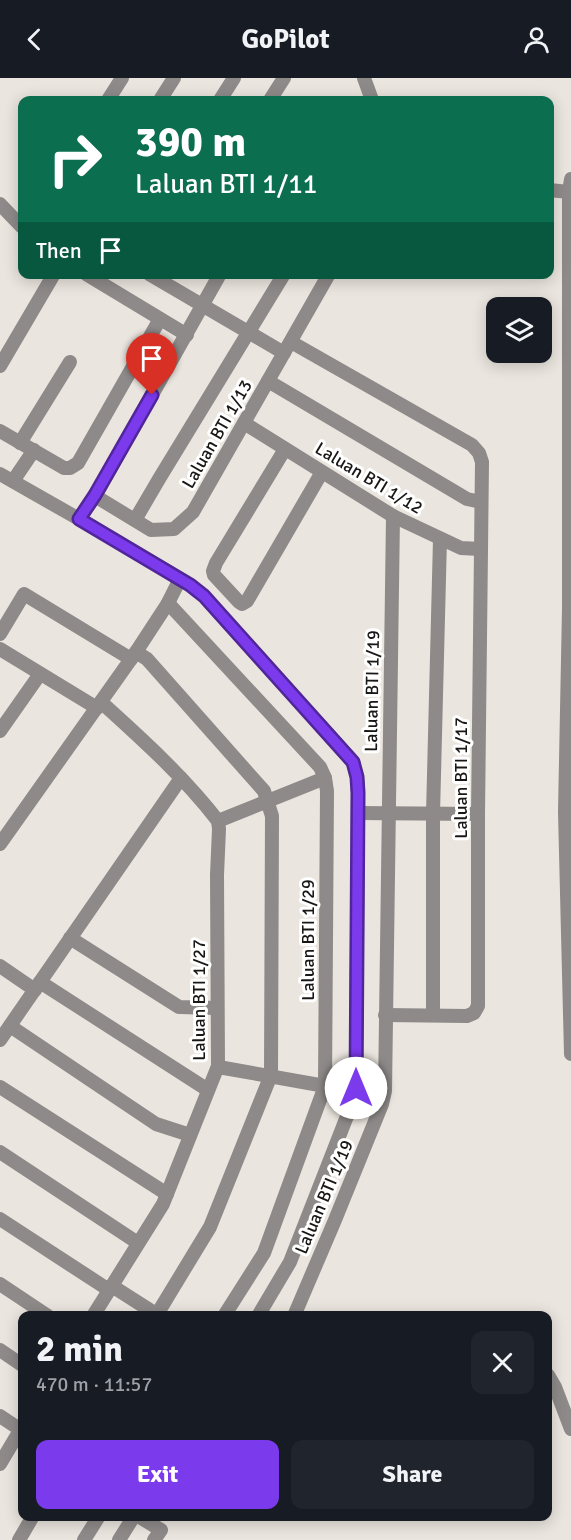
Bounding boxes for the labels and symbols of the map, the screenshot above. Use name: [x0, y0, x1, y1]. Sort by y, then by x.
pin: [126, 333, 177, 395]
street label: Laluan BTI 1/13: [177, 376, 257, 492]
street label: Laluan BTI 1/12: [311, 437, 427, 519]
street label: Laluan BTI 1/19: [360, 630, 384, 752]
street label: Laluan BTI 1/17: [450, 717, 472, 839]
street label: Laluan BTI 1/29: [297, 879, 319, 1001]
street label: Laluan BTI 1/27: [188, 939, 210, 1061]
position arrow: [324, 1056, 388, 1120]
street label: Laluan BTI 1/19: [290, 1137, 358, 1257]

